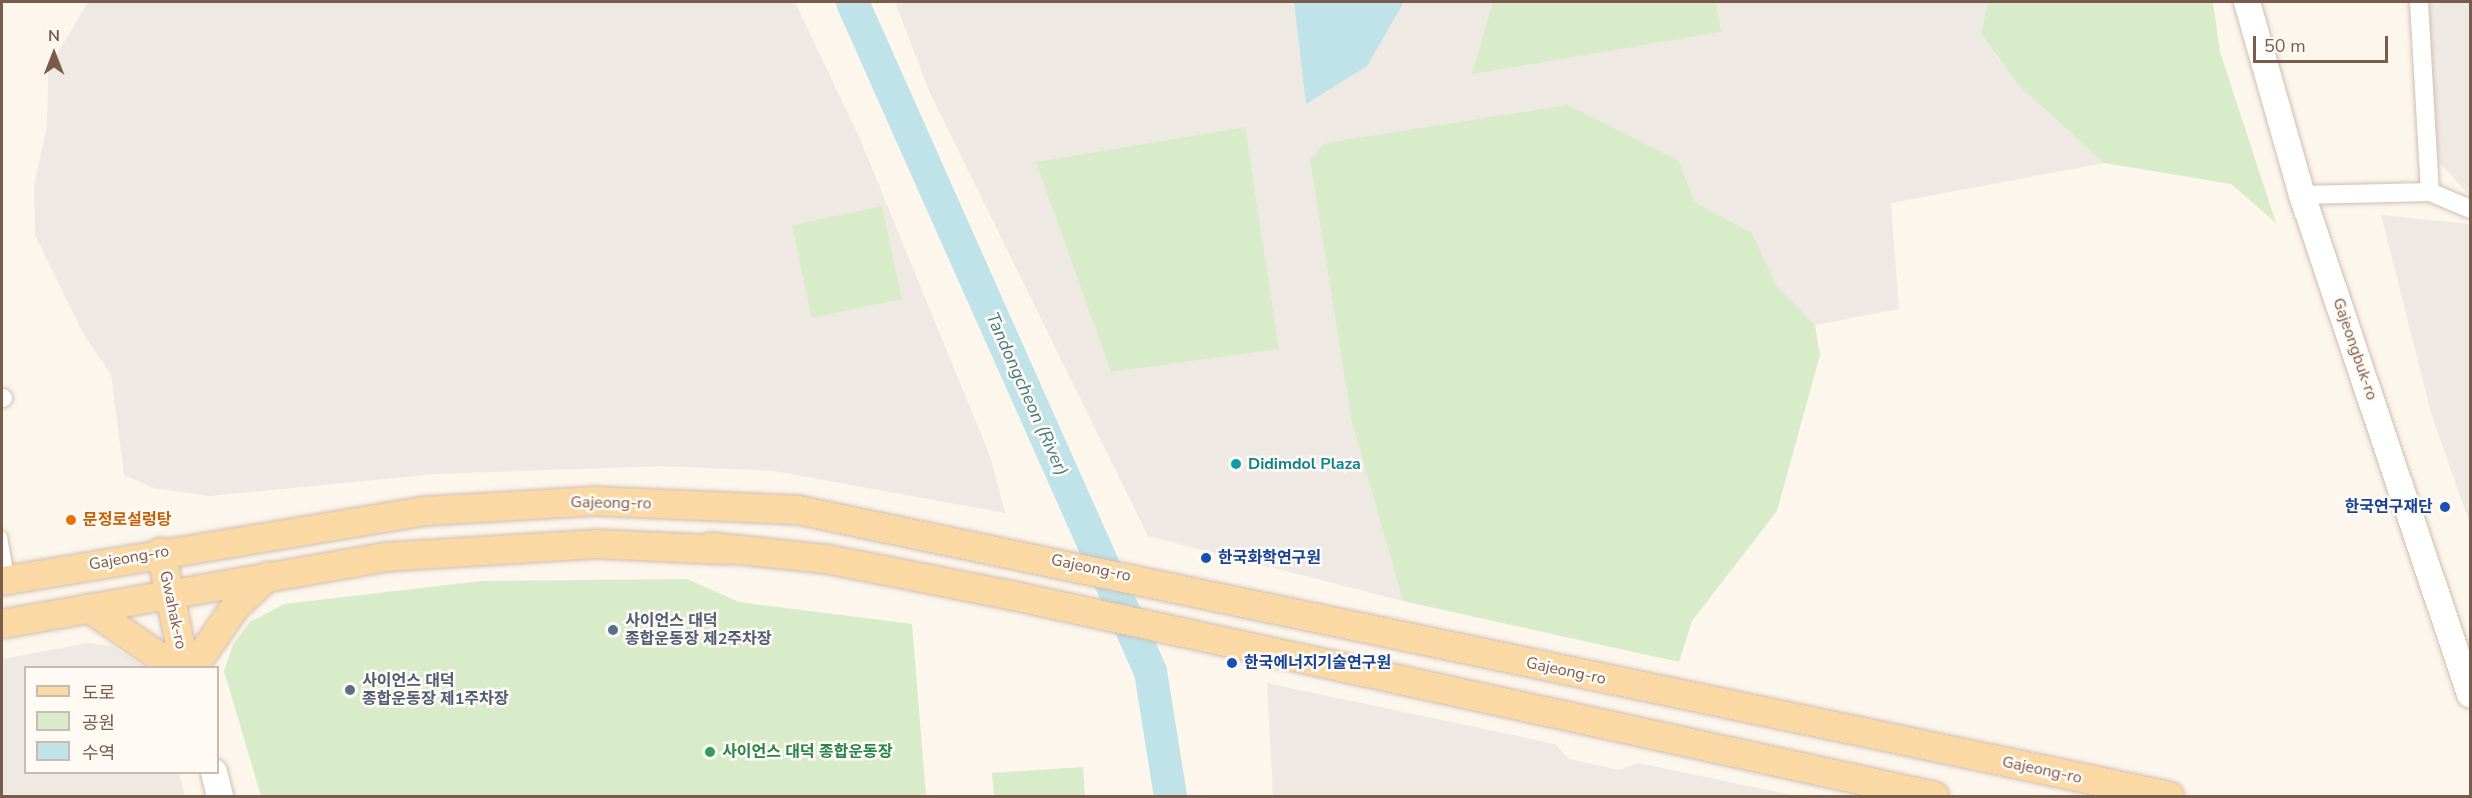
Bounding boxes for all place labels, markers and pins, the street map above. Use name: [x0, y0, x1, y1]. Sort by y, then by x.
place label: Didimdol Plaza: [1248, 454, 1361, 474]
marker: Didimdol Plaza: [1229, 457, 1243, 471]
place label: 한국연구재단: [2345, 497, 2433, 517]
marker: 한국연구재단: [2438, 500, 2452, 514]
place label: 문정로설렁탕: [83, 510, 171, 530]
marker: 문정로설렁탕: [64, 513, 78, 527]
place label: 한국화학연구원: [1218, 548, 1321, 568]
marker: 한국화학연구원: [1199, 551, 1213, 565]
place label: 사이언스 대덕 종합운동장 제2주차장: [625, 611, 771, 649]
marker: 사이언스 대덕 종합운동장 제2주차장: [606, 623, 620, 637]
place label: 한국에너지기술연구원: [1244, 653, 1391, 673]
marker: 한국에너지기술연구원: [1225, 656, 1239, 670]
place label: 사이언스 대덕 종합운동장 제1주차장: [362, 671, 508, 709]
marker: 사이언스 대덕 종합운동장 제1주차장: [343, 683, 357, 697]
place label: 사이언스 대덕 종합운동장: [722, 742, 893, 762]
marker: 사이언스 대덕 종합운동장: [703, 745, 717, 759]

